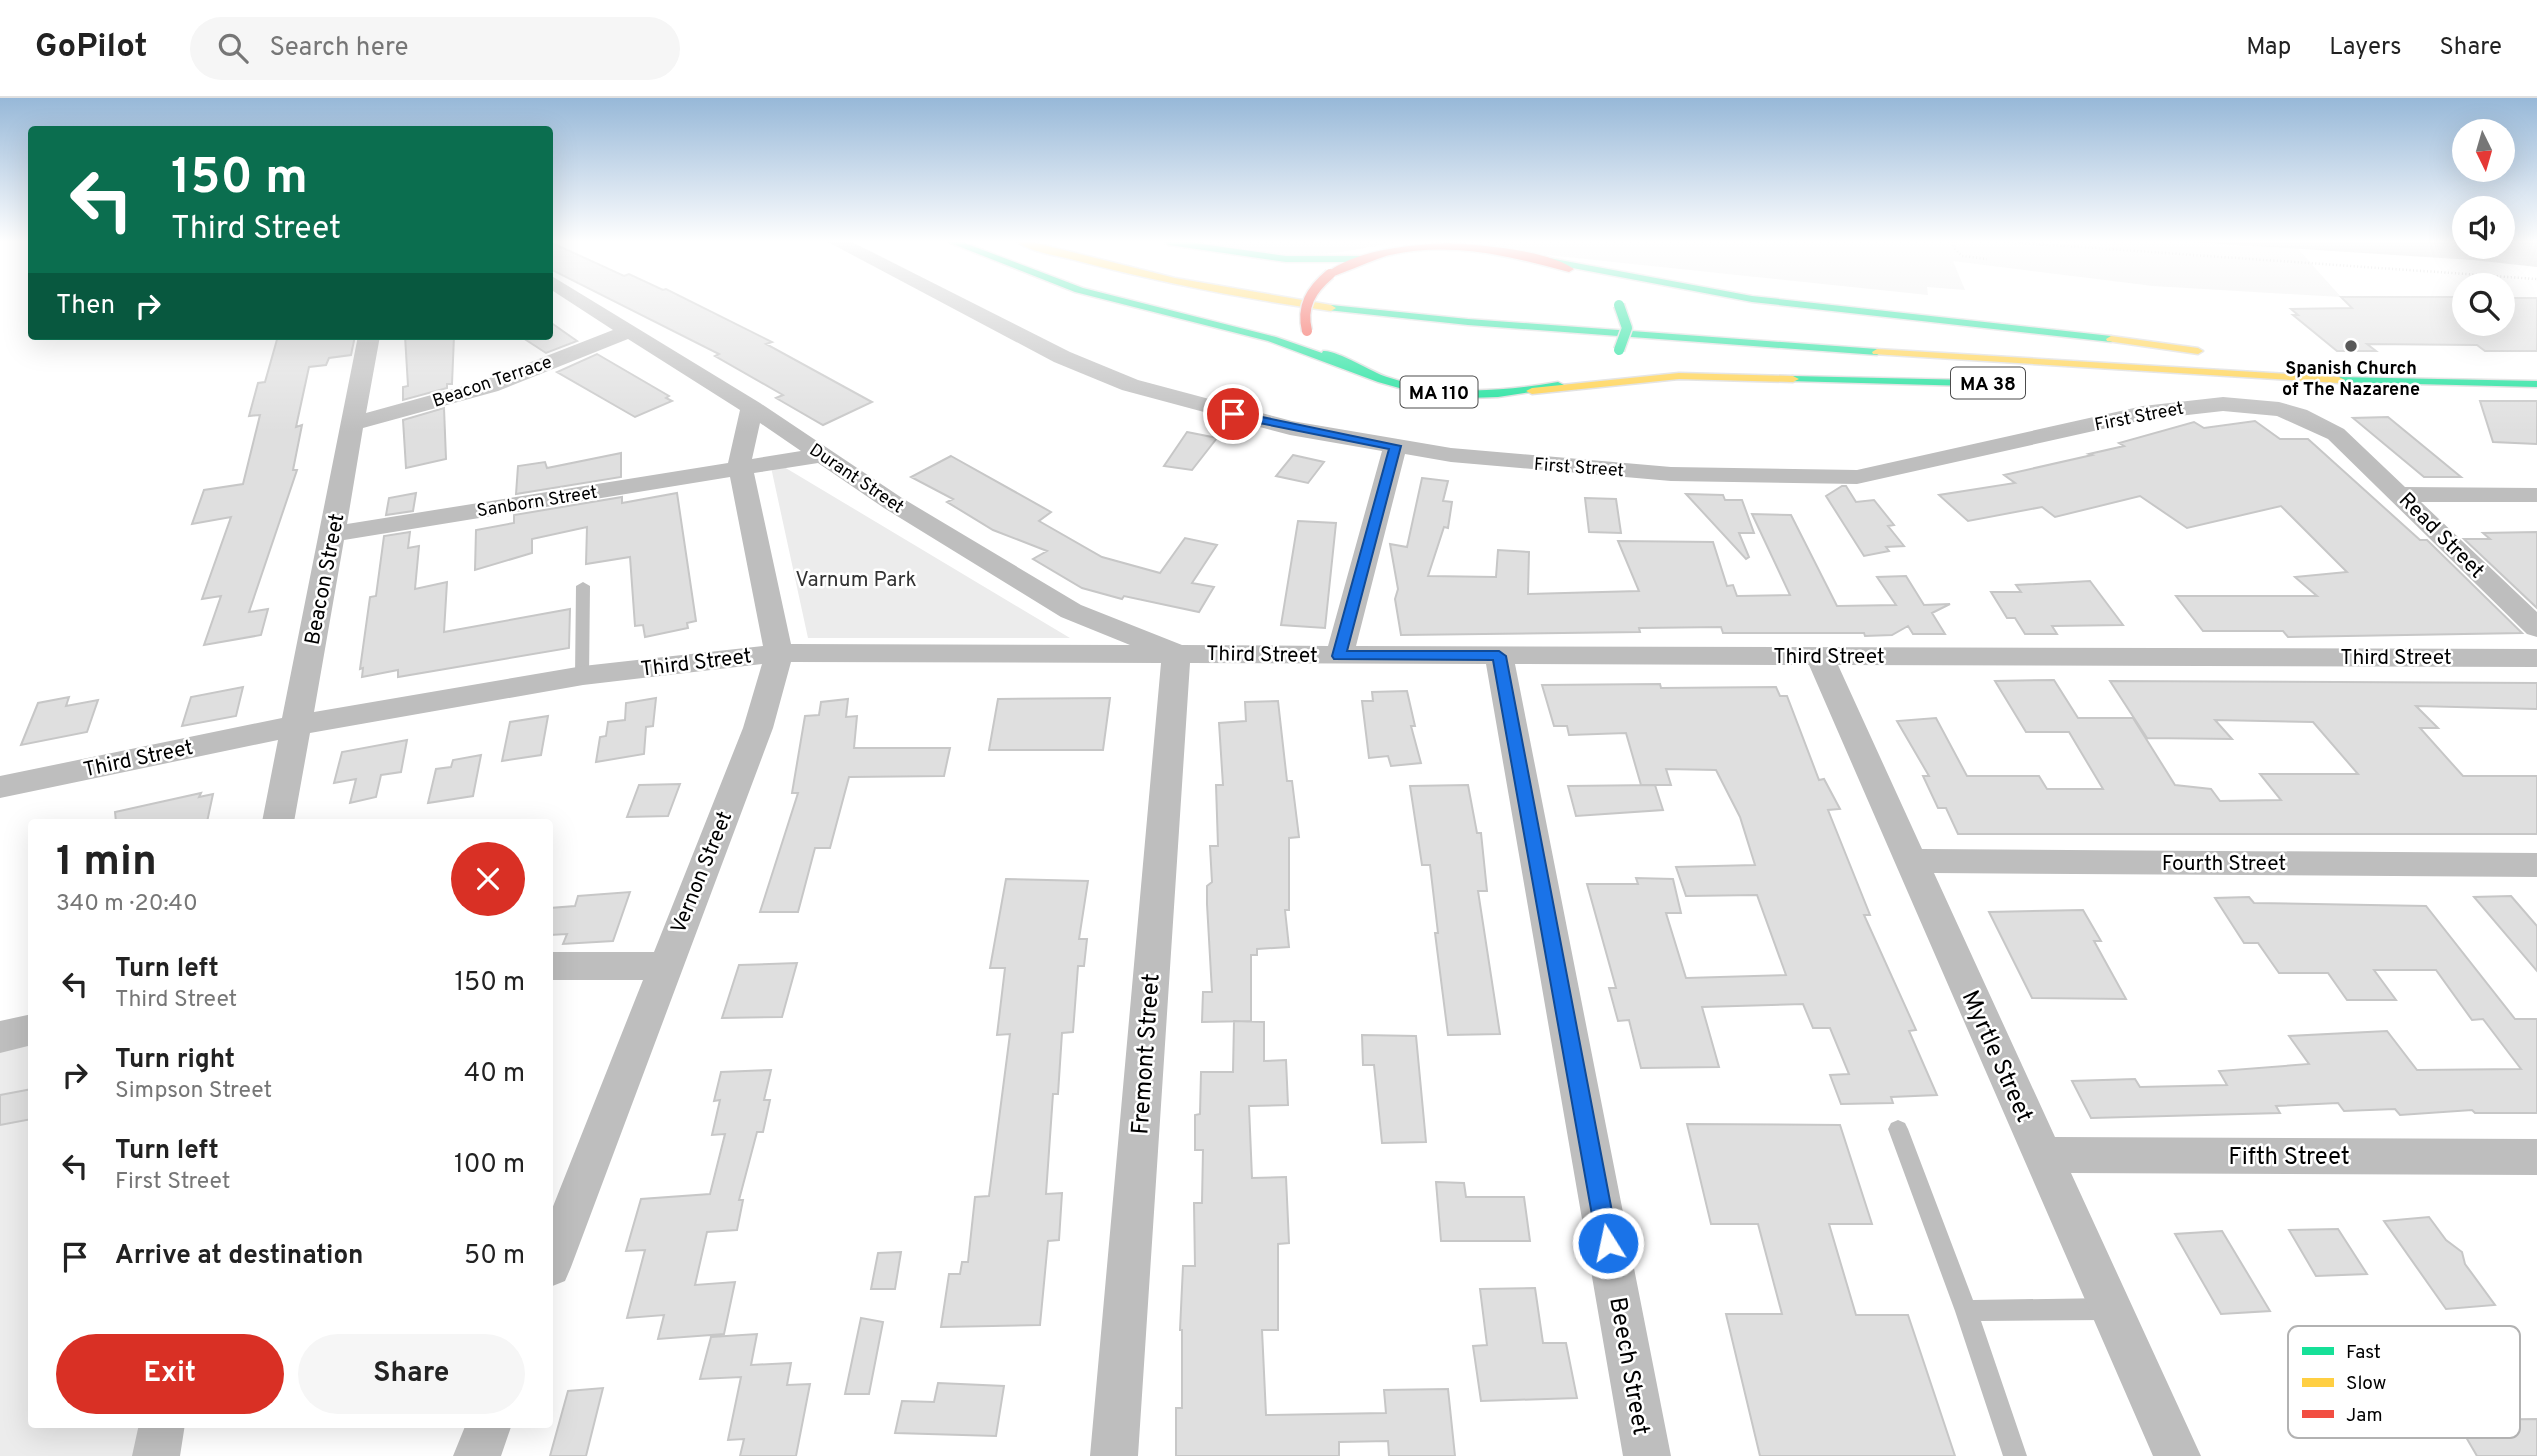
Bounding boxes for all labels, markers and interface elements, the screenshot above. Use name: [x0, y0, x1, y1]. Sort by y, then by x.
search box: [190, 17, 680, 80]
text: GoPilot: [35, 27, 148, 69]
icon: search: [214, 29, 252, 67]
text: Search here: [270, 32, 408, 65]
text: Map: [2246, 33, 2291, 63]
text: Layers: [2329, 33, 2401, 63]
text: Share: [2439, 33, 2502, 63]
north arrow: [2452, 119, 2515, 182]
map controls: [2452, 119, 2515, 336]
text: 150 m: [171, 149, 308, 211]
icon: left: [56, 154, 147, 245]
button: sound: [2452, 196, 2515, 259]
text: Third Street: [171, 210, 341, 250]
button: search: [2452, 273, 2515, 336]
icon: right: [129, 287, 167, 325]
text: Then: [56, 290, 115, 323]
marker: Spanish Church of The Nazarene: [2343, 338, 2359, 354]
street label: Beacon Terrace: [430, 351, 555, 414]
place label: Spanish Church of The Nazarene: [2282, 358, 2420, 402]
road number: MA 38: [1951, 368, 2025, 398]
road number: MA 110: [1400, 376, 1478, 408]
pin: [1203, 384, 1263, 444]
icon: arrive: [1214, 395, 1252, 433]
street label: First Street: [2093, 398, 2186, 437]
street label: Durant Street: [804, 439, 908, 519]
street label: First Street: [1533, 454, 1625, 483]
street label: Sanborn Street: [475, 482, 599, 523]
street label: Read Street: [2392, 487, 2490, 585]
street label: Beacon Street: [299, 511, 351, 647]
park label: Varnum Park: [795, 567, 917, 594]
street label: Third Street: [1206, 641, 1318, 670]
street label: Third Street: [639, 643, 753, 684]
street label: Third Street: [1773, 644, 1885, 671]
street label: Third Street: [2340, 645, 2452, 672]
street label: Third Street: [81, 735, 196, 784]
street label: Vernon Street: [666, 807, 739, 938]
text: 1 min: [56, 837, 157, 890]
button: close: [451, 842, 525, 916]
street label: Fourth Street: [2162, 851, 2286, 878]
text: 340 m · 20:40: [56, 890, 198, 919]
text: Turn left: [115, 953, 219, 986]
icon: left: [56, 965, 94, 1003]
text: 150 m: [454, 967, 525, 1000]
street label: Fremont Street: [1126, 973, 1168, 1136]
text: Third Street: [115, 986, 237, 1015]
street label: Myrtle Street: [1954, 986, 2039, 1128]
text: Turn right: [115, 1044, 235, 1077]
icon: right: [56, 1056, 94, 1094]
text: 40 m: [464, 1058, 525, 1091]
text: Simpson Street: [115, 1077, 272, 1106]
text: Turn left: [115, 1135, 219, 1168]
street label: Fifth Street: [2228, 1143, 2350, 1173]
icon: left: [56, 1147, 94, 1185]
text: 100 m: [454, 1149, 525, 1182]
text: First Street: [115, 1168, 230, 1197]
position arrow: [1571, 1206, 1645, 1280]
icon: arrive: [56, 1238, 94, 1276]
text: Arrive at destination: [115, 1240, 363, 1273]
text: 50 m: [464, 1240, 525, 1273]
street label: Beech Street: [1601, 1295, 1655, 1438]
legend: [2288, 1326, 2520, 1438]
button: Exit: [56, 1334, 284, 1414]
button: Share: [298, 1334, 525, 1414]
text: Fast: [2346, 1341, 2381, 1365]
text: Slow: [2346, 1372, 2386, 1396]
text: Jam: [2346, 1404, 2383, 1428]

